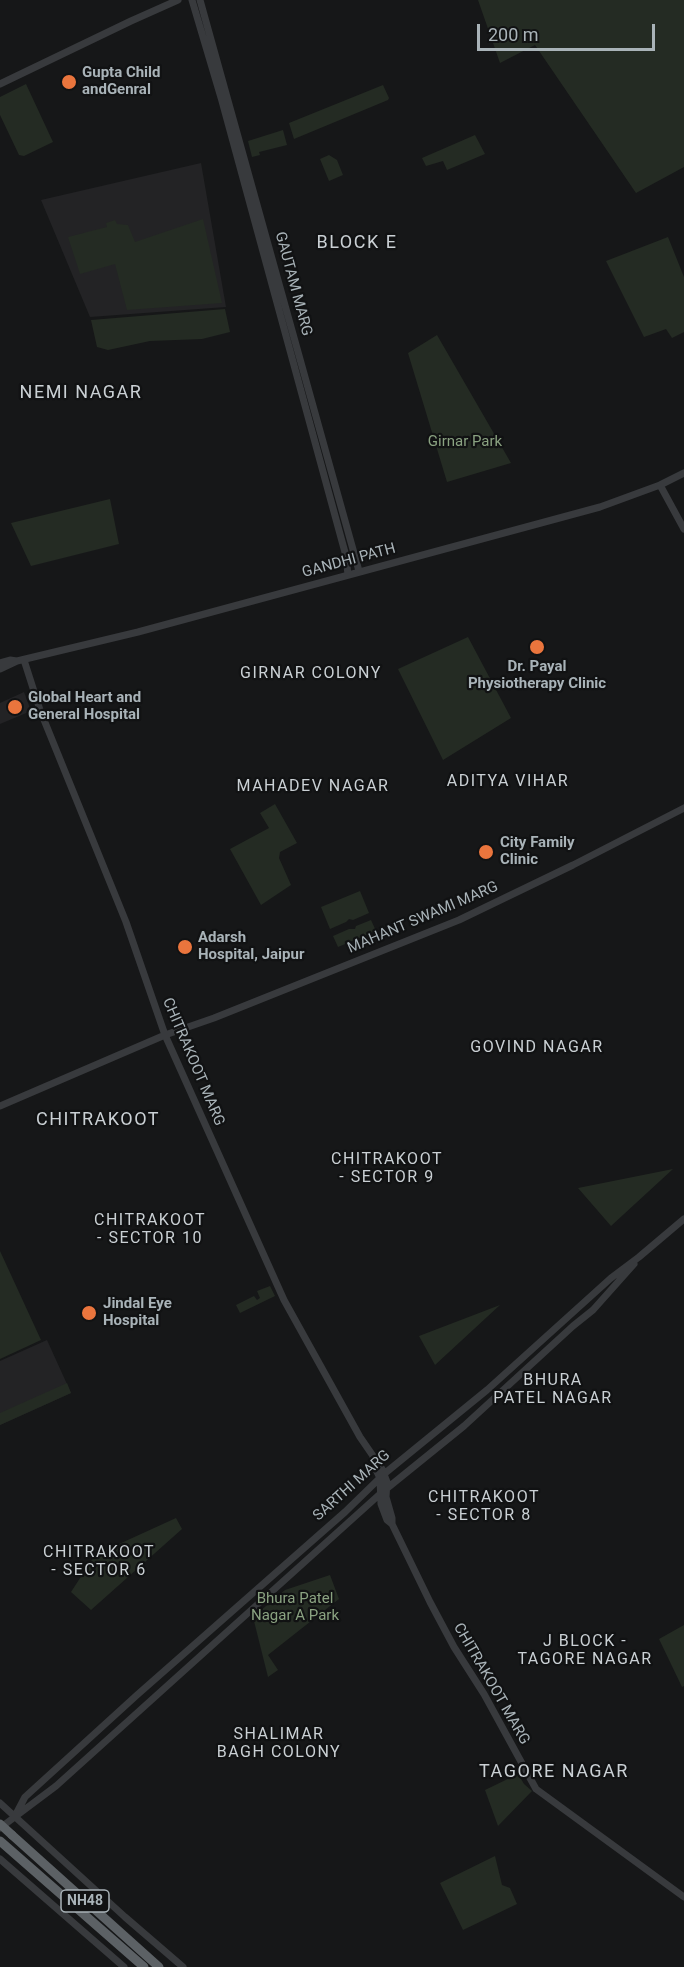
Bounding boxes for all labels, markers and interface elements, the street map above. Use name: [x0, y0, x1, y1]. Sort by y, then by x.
scale bar: [480, 12, 658, 50]
text: 200 m: [488, 24, 539, 45]
place label: Gupta Child andGenral: [82, 64, 160, 99]
marker: Gupta Child andGenral: [60, 73, 78, 91]
street label: GAUTAM MARG: [270, 230, 316, 338]
district label: BLOCK E: [317, 232, 397, 254]
district label: NEMI NAGAR: [20, 382, 142, 404]
park label: Girnar Park: [428, 433, 502, 451]
street label: GANDHI PATH: [300, 540, 398, 582]
marker: Dr. Payal Physiotherapy Clinic: [528, 638, 546, 656]
place label: Dr. Payal Physiotherapy Clinic: [468, 658, 606, 693]
district label: GIRNAR COLONY: [240, 664, 382, 684]
place label: Global Heart and General Hospital: [28, 689, 141, 724]
marker: Global Heart and General Hospital: [6, 698, 24, 716]
district label: ADITYA VIHAR: [447, 772, 569, 792]
district label: MAHADEV NAGAR: [237, 777, 389, 797]
place label: City Family Clinic: [500, 834, 575, 869]
marker: City Family Clinic: [477, 843, 495, 861]
street label: MAHANT SWAMI MARG: [345, 878, 501, 958]
place label: Adarsh Hospital, Jaipur: [198, 929, 304, 964]
marker: Adarsh Hospital, Jaipur: [176, 938, 194, 956]
street label: CHITRAKOOT MARG: [158, 995, 228, 1129]
district label: GOVIND NAGAR: [470, 1038, 604, 1058]
district label: CHITRAKOOT: [36, 1109, 160, 1131]
district label: CHITRAKOOT - SECTOR 9: [331, 1150, 443, 1188]
district label: CHITRAKOOT - SECTOR 10: [94, 1211, 206, 1249]
place label: Jindal Eye Hospital: [103, 1295, 172, 1330]
marker: Jindal Eye Hospital: [80, 1304, 98, 1322]
district label: BHURA PATEL NAGAR: [493, 1371, 613, 1409]
street label: SARTHI MARG: [310, 1447, 394, 1525]
district label: CHITRAKOOT - SECTOR 8: [428, 1488, 540, 1526]
district label: CHITRAKOOT - SECTOR 6: [43, 1543, 155, 1581]
park label: Bhura Patel Nagar A Park: [251, 1590, 339, 1625]
street label: CHITRAKOOT MARG: [449, 1620, 533, 1748]
district label: J BLOCK - TAGORE NAGAR: [517, 1632, 653, 1670]
district label: SHALIMAR BAGH COLONY: [217, 1725, 341, 1763]
district label: TAGORE NAGAR: [479, 1761, 629, 1783]
road number: NH48: [61, 1890, 109, 1912]

